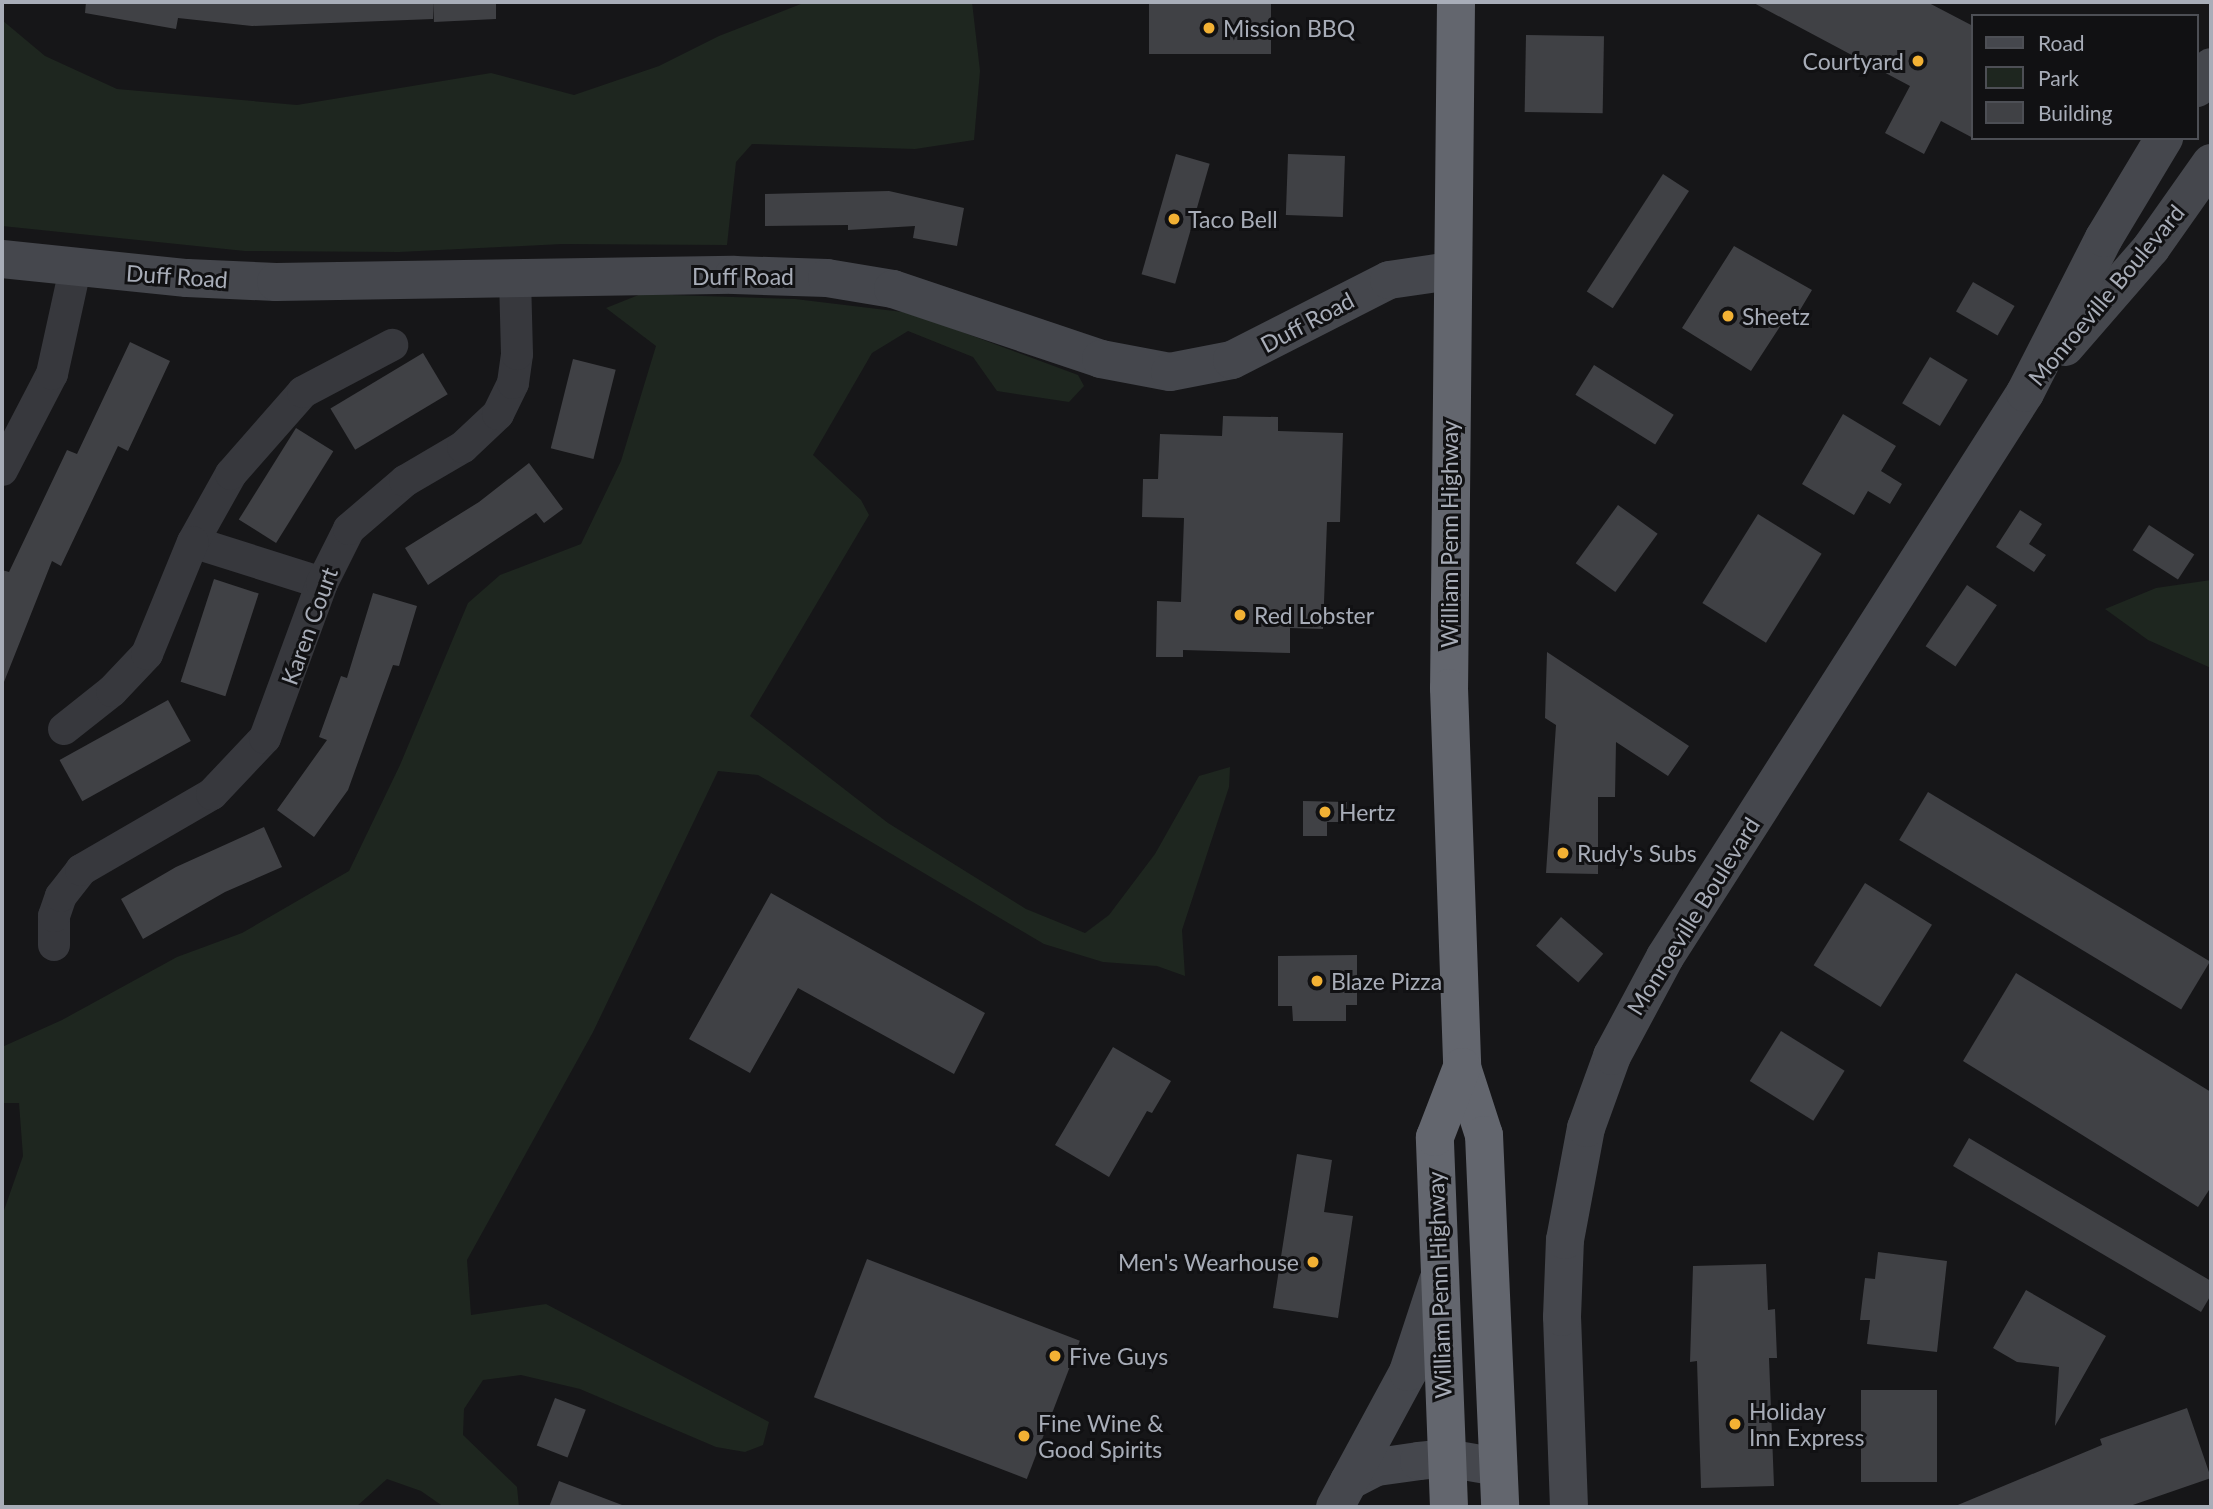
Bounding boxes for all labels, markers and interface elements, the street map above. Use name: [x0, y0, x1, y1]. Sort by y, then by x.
place label: Mission BBQ: [1223, 14, 1355, 42]
legend: [1972, 14, 2199, 140]
marker: Mission BBQ: [1201, 20, 1217, 36]
text: Road: [2038, 30, 2085, 55]
place label: Courtyard: [1803, 47, 1904, 75]
marker: Courtyard: [1910, 53, 1926, 69]
text: Park: [2038, 65, 2079, 90]
text: Building: [2038, 100, 2113, 125]
street label: Monroeville Boulevard: [2022, 199, 2190, 391]
place label: Taco Bell: [1188, 205, 1278, 233]
marker: Taco Bell: [1166, 211, 1182, 227]
street label: Duff Road: [125, 259, 229, 293]
street label: Duff Road: [692, 262, 794, 290]
street label: Duff Road: [1255, 286, 1359, 358]
place label: Sheetz: [1742, 302, 1810, 330]
marker: Sheetz: [1720, 308, 1736, 324]
street label: William Penn Highway: [1435, 420, 1463, 648]
street label: Karen Court: [275, 563, 343, 689]
place label: Red Lobster: [1254, 601, 1374, 629]
marker: Red Lobster: [1232, 607, 1248, 623]
place label: Hertz: [1339, 798, 1395, 826]
marker: Hertz: [1317, 804, 1333, 820]
street label: Monroeville Boulevard: [1621, 812, 1765, 1020]
place label: Rudy's Subs: [1577, 839, 1697, 867]
marker: Rudy's Subs: [1555, 845, 1571, 861]
place label: Blaze Pizza: [1331, 967, 1442, 995]
marker: Blaze Pizza: [1309, 973, 1325, 989]
street label: William Penn Highway: [1421, 1171, 1457, 1399]
place label: Men's Wearhouse: [1118, 1248, 1299, 1276]
marker: Men's Wearhouse: [1305, 1254, 1321, 1270]
place label: Five Guys: [1069, 1342, 1168, 1370]
marker: Five Guys: [1047, 1348, 1063, 1364]
place label: Holiday Inn Express: [1749, 1397, 1864, 1451]
place label: Fine Wine & Good Spirits: [1038, 1409, 1164, 1463]
marker: Holiday Inn Express: [1727, 1416, 1743, 1432]
marker: Fine Wine & Good Spirits: [1016, 1428, 1032, 1444]

